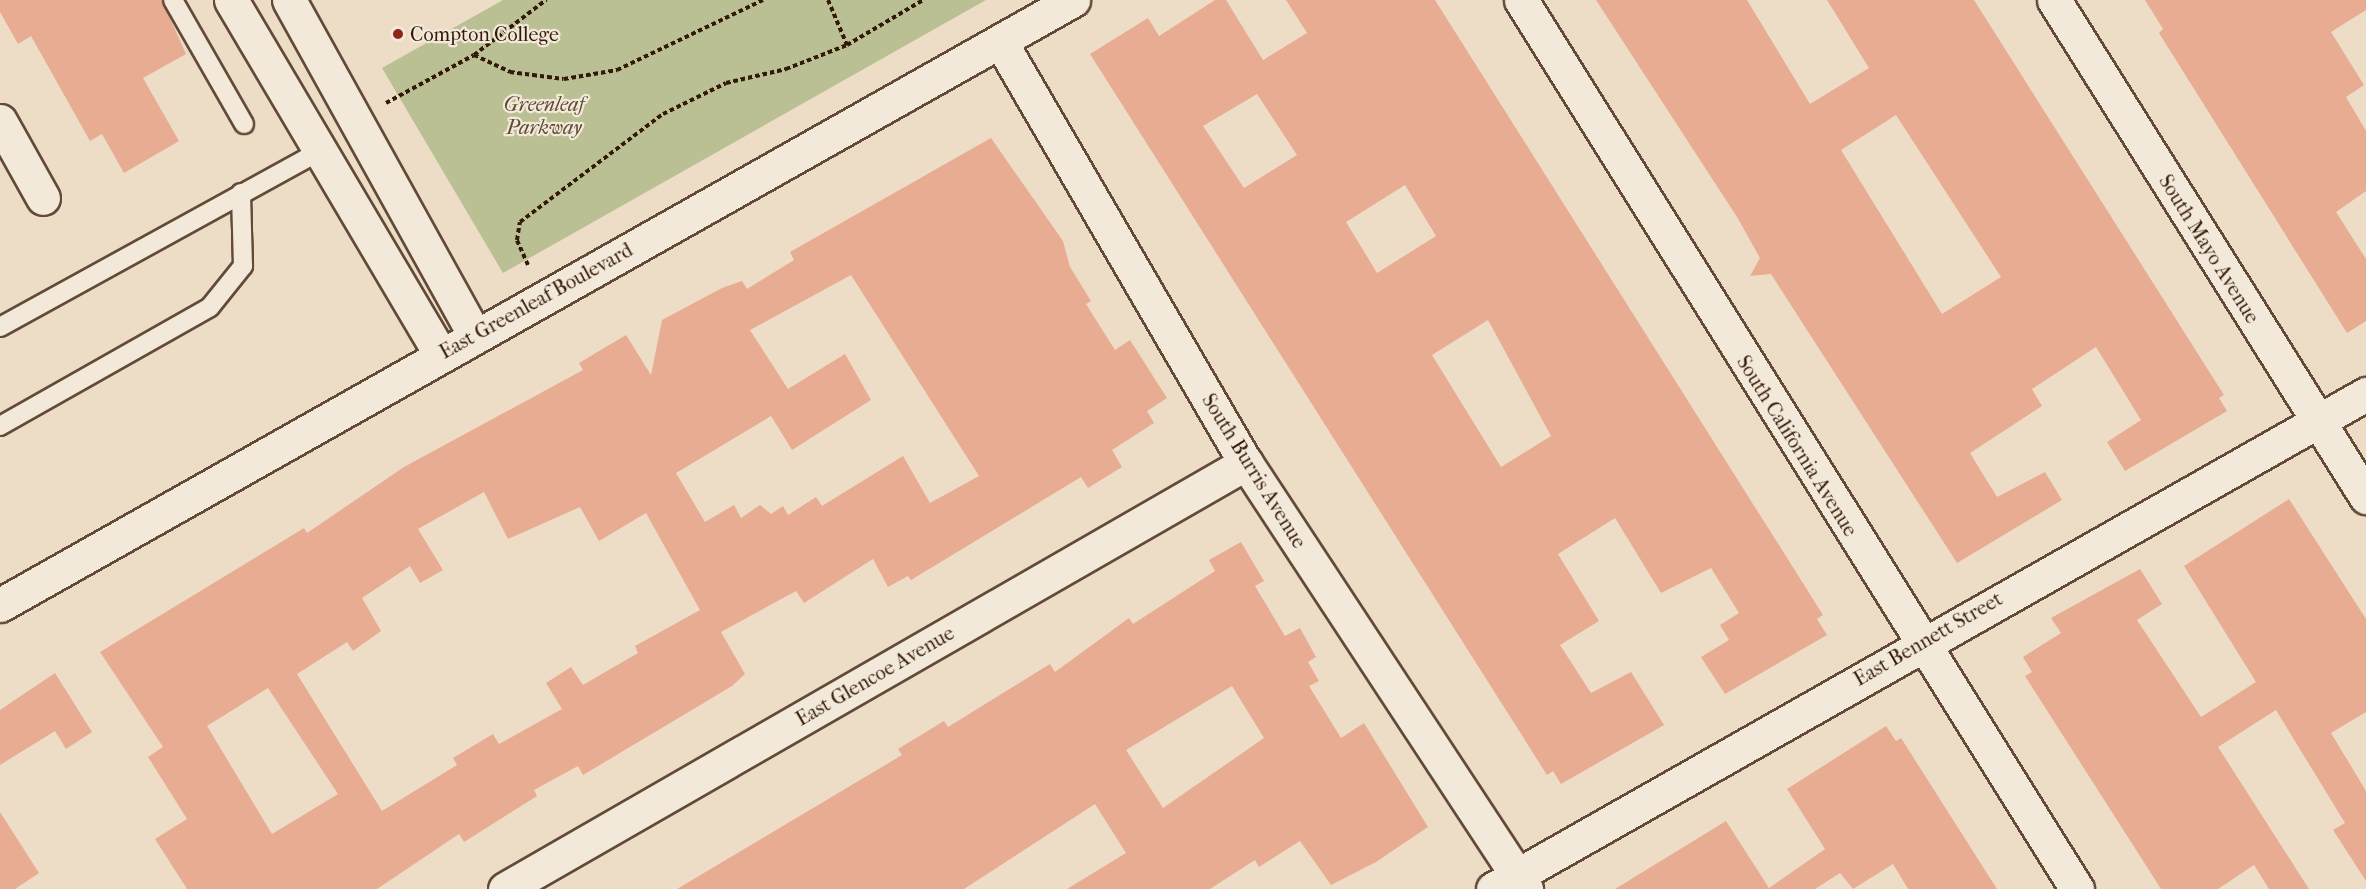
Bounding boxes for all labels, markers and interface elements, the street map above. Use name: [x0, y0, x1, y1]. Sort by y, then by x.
place label: Compton College: [410, 22, 559, 46]
marker: Compton College: [391, 27, 405, 41]
park label: Greenleaf Parkway: [504, 93, 584, 140]
street label: South Mayo Avenue: [2154, 170, 2264, 328]
street label: East Greenleaf Boulevard: [435, 238, 637, 364]
street label: South California Avenue: [1732, 351, 1862, 541]
street label: South Burris Avenue: [1197, 389, 1311, 553]
street label: East Bennett Street: [1849, 587, 2007, 691]
street label: East Glencoe Avenue: [792, 621, 958, 731]

